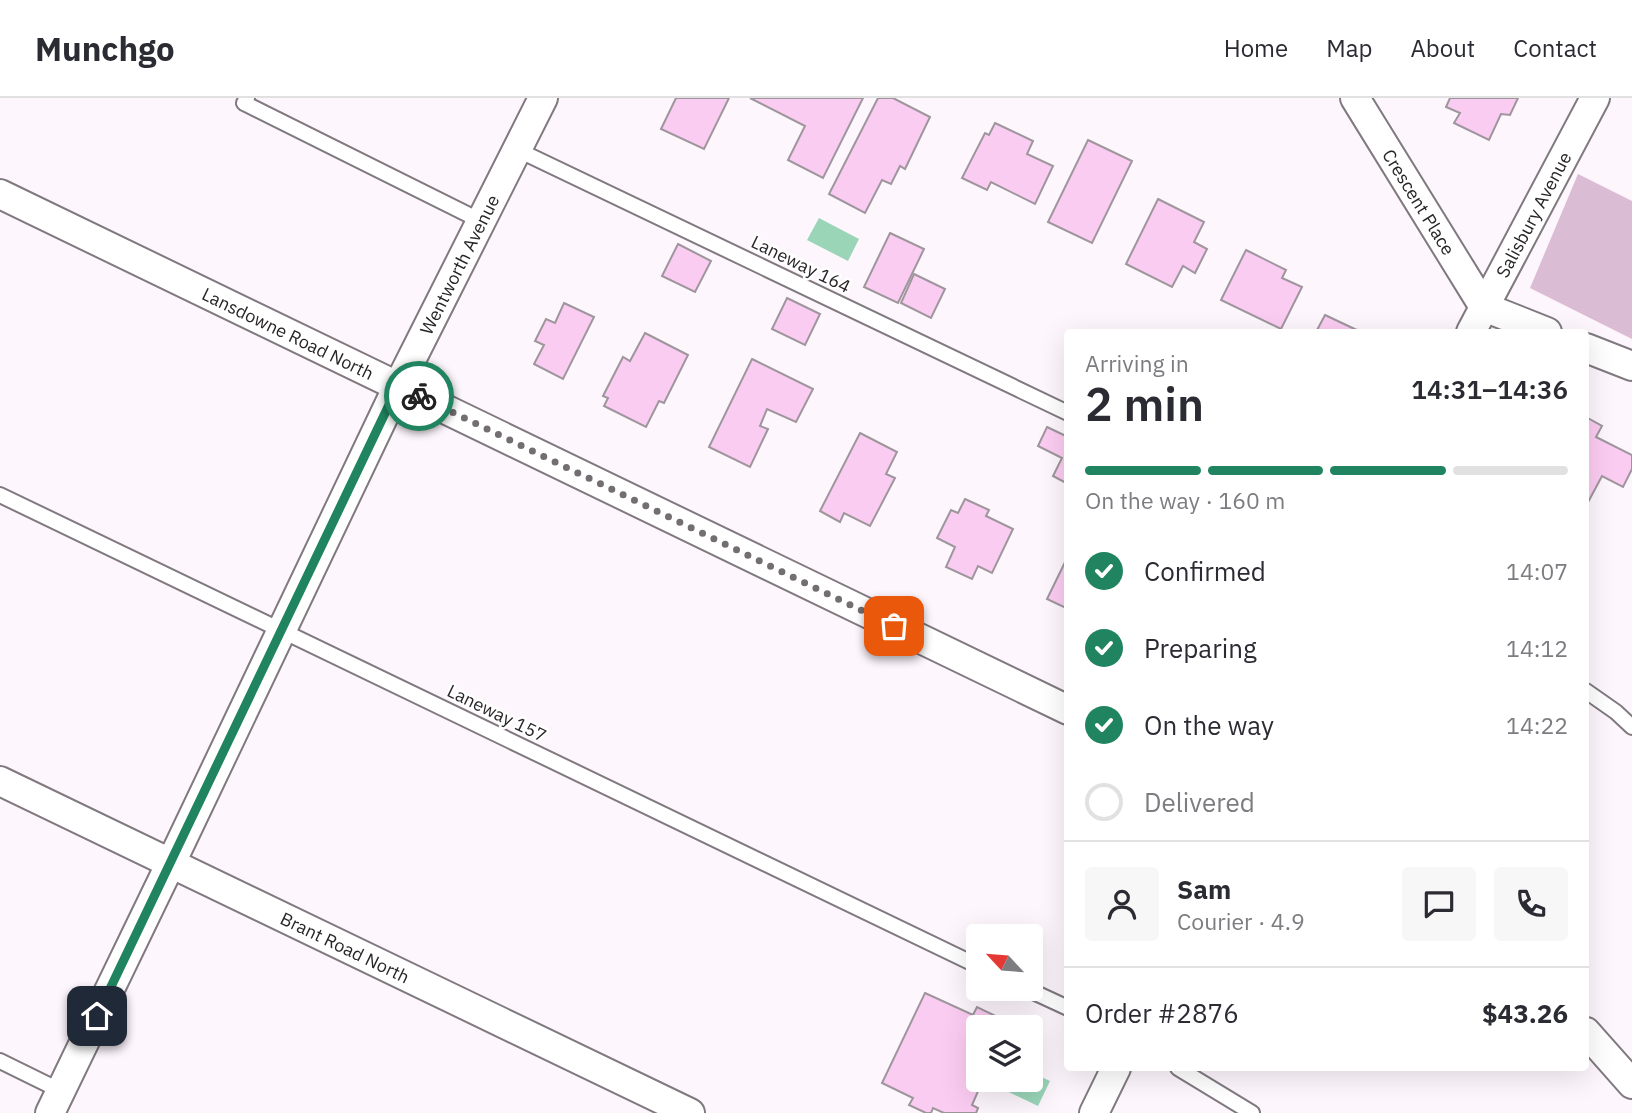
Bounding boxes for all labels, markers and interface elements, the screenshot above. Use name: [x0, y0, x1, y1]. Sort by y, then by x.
text: Munchgo: [35, 27, 175, 70]
text: Home: [1224, 32, 1288, 64]
text: Map: [1326, 32, 1372, 64]
text: About: [1410, 32, 1475, 64]
text: Contact: [1513, 32, 1597, 64]
street label: Crescent Place: [1378, 145, 1461, 259]
street label: Salisbury Avenue: [1491, 148, 1576, 281]
street label: Wentworth Avenue: [414, 191, 504, 338]
street label: Laneway 164: [748, 230, 854, 298]
street label: Lansdowne Road North: [198, 282, 378, 384]
text: Arriving in: [1085, 348, 1189, 378]
courier: [384, 361, 454, 431]
text: 14:31–14:36: [1411, 372, 1568, 406]
text: 2 min: [1085, 374, 1204, 434]
icon: bike: [400, 377, 438, 415]
text: On the way · 160 m: [1085, 485, 1285, 515]
icon: check: [1085, 552, 1123, 590]
text: Confirmed: [1144, 554, 1266, 588]
text: 14:07: [1506, 556, 1568, 586]
pin: [864, 596, 924, 656]
icon: bag: [875, 607, 913, 645]
icon: check: [1085, 629, 1123, 667]
text: Preparing: [1144, 631, 1257, 665]
text: 14:12: [1506, 633, 1568, 663]
street label: Laneway 157: [444, 679, 550, 747]
icon: check: [1085, 706, 1123, 744]
text: On the way: [1144, 708, 1274, 742]
text: 14:22: [1506, 710, 1568, 740]
text: Delivered: [1144, 785, 1255, 819]
button: person: [1085, 867, 1159, 941]
button: chat: [1402, 867, 1476, 941]
button: phone: [1494, 867, 1568, 941]
text: Sam: [1177, 872, 1231, 906]
street label: Brant Road North: [277, 906, 413, 988]
text: Courier · 4.9: [1177, 906, 1305, 936]
north arrow: [966, 924, 1043, 1001]
map controls: [966, 924, 1043, 1092]
pin: [67, 986, 127, 1046]
text: Order #2876: [1085, 996, 1239, 1030]
text: $43.26: [1482, 996, 1568, 1030]
icon: home: [78, 997, 116, 1035]
button: layers: [966, 1015, 1043, 1092]

